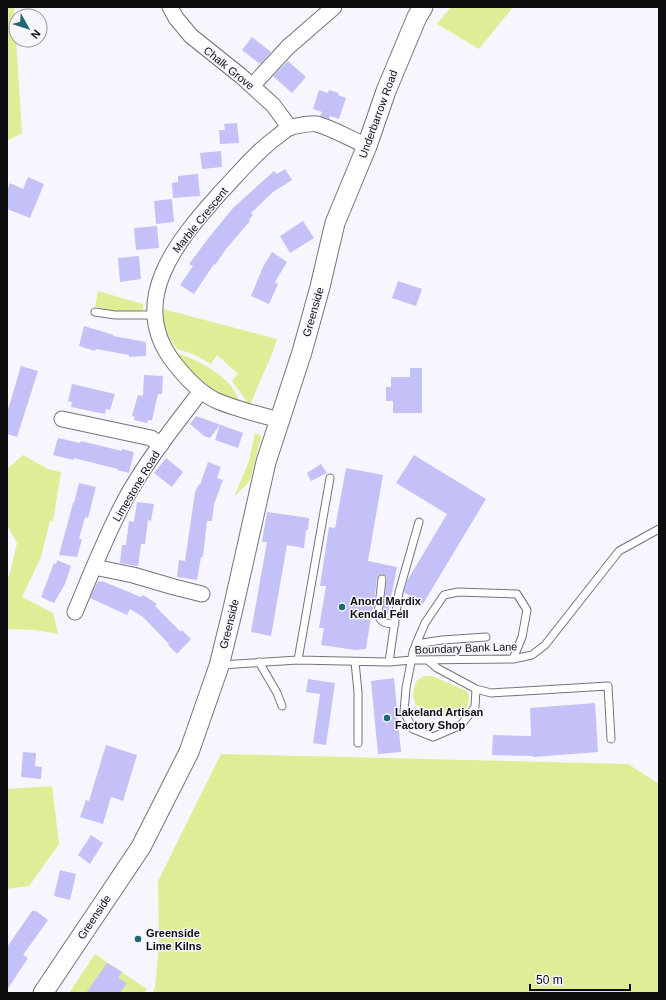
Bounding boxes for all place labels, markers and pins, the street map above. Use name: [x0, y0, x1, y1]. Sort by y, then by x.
place label: Anord Mardix Kendal Fell: [350, 595, 422, 620]
marker: Anord Mardix Kendal Fell: [337, 602, 347, 612]
place label: Lakeland Artisan Factory Shop: [395, 706, 484, 731]
marker: Lakeland Artisan Factory Shop: [382, 713, 392, 723]
place label: Greenside Lime Kilns: [146, 927, 202, 952]
marker: Greenside Lime Kilns: [133, 934, 143, 944]

